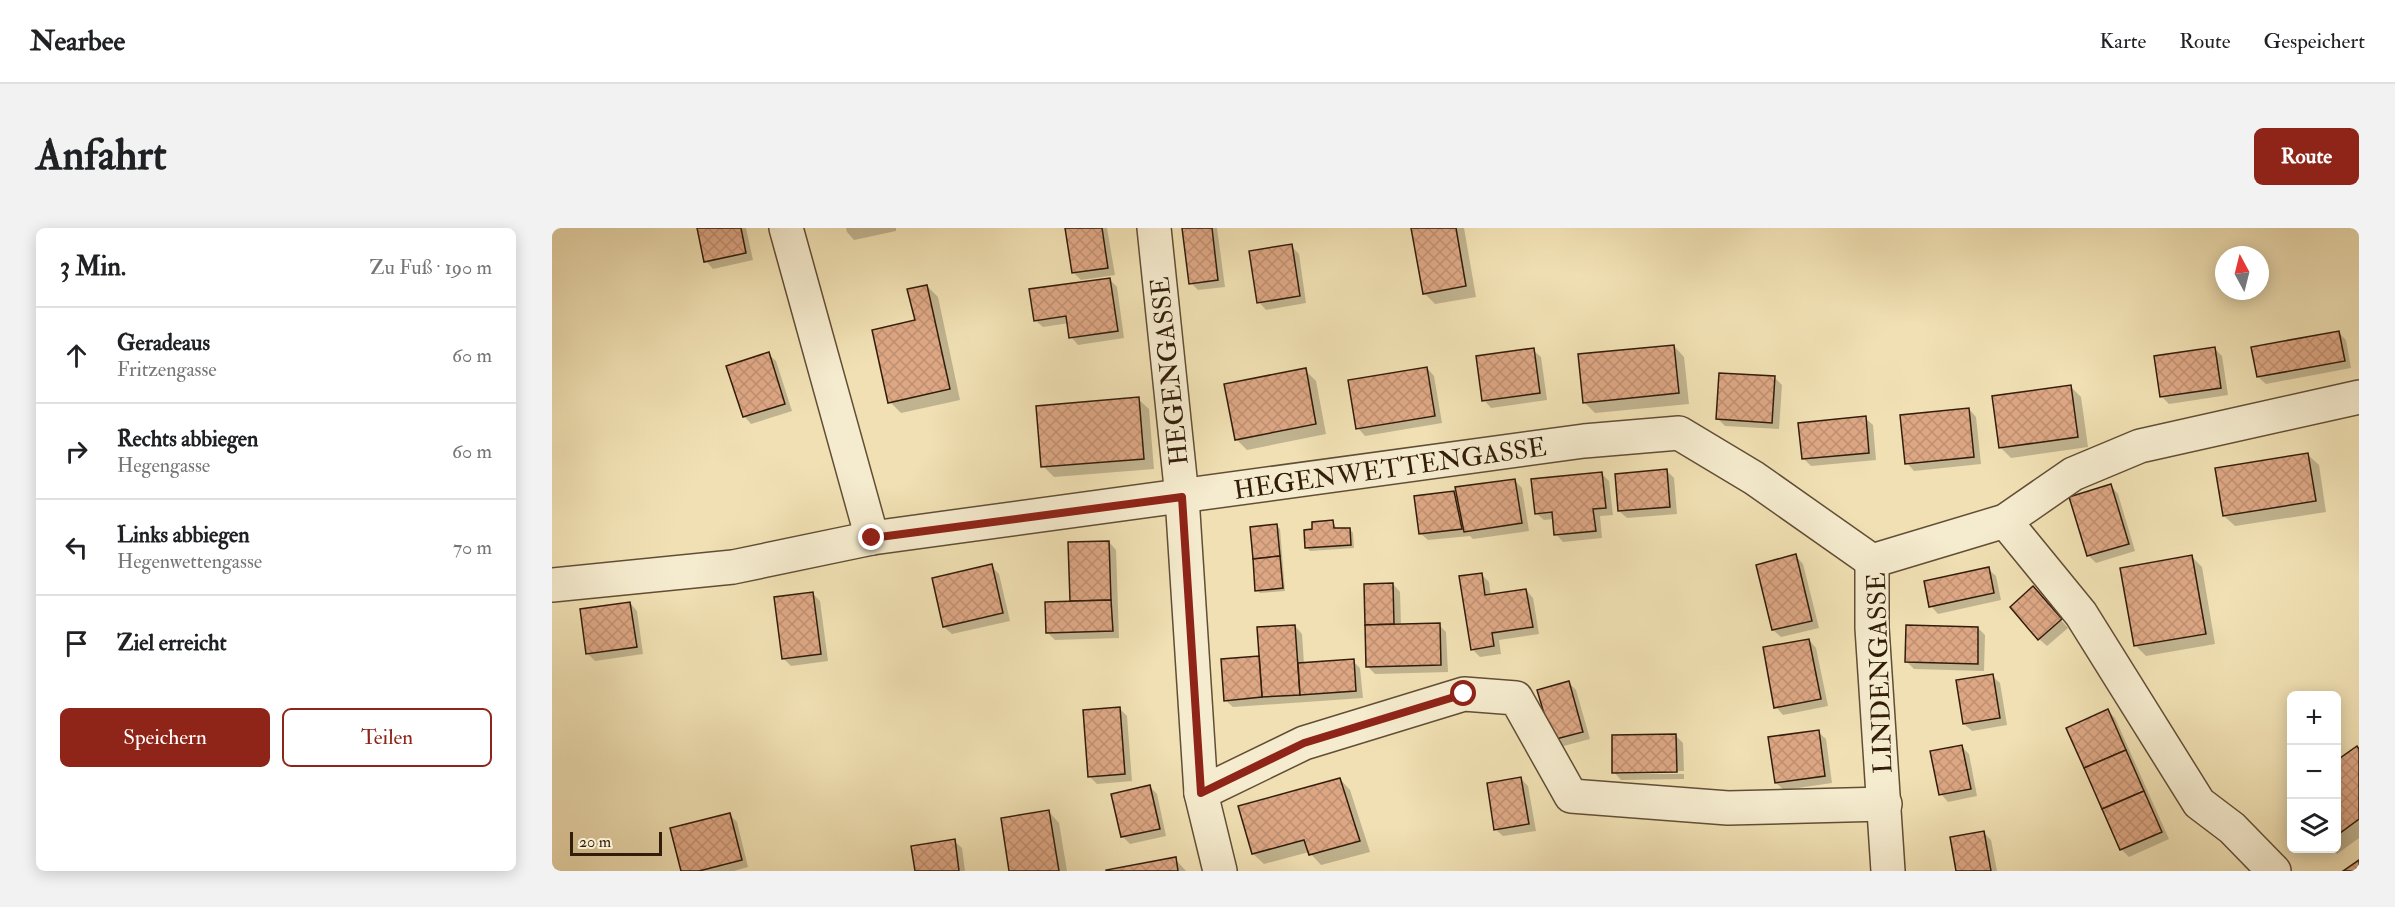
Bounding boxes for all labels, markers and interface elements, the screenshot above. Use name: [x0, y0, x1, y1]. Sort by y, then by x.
text: Nearbee: [30, 24, 125, 59]
text: Karte: [2100, 28, 2146, 55]
text: Route: [2179, 28, 2231, 55]
text: Gespeichert: [2264, 28, 2365, 55]
button: Route: [2254, 128, 2359, 185]
text: Anfahrt: [36, 130, 167, 182]
north arrow: [2215, 246, 2269, 300]
text: 3 Min.: [60, 251, 126, 283]
text: Zu Fuß · 190 m: [370, 255, 492, 280]
street label: HEGENGASSE: [1144, 275, 1196, 467]
text: Geradeaus: [117, 329, 210, 357]
icon: ahead: [60, 339, 93, 372]
text: 60 m: [452, 343, 492, 368]
text: Fritzengasse: [117, 357, 217, 382]
text: Rechts abbiegen: [117, 425, 258, 453]
street label: HEGENWETTENGASSE: [1232, 431, 1549, 507]
icon: right: [60, 435, 93, 468]
text: 60 m: [452, 439, 492, 464]
text: Hegengasse: [117, 453, 210, 478]
text: Links abbiegen: [117, 521, 250, 549]
route end: [858, 524, 884, 550]
icon: left: [60, 531, 93, 564]
text: 70 m: [453, 535, 492, 560]
text: Hegenwettengasse: [117, 549, 262, 574]
street label: LINDENGASSE: [1860, 572, 1900, 774]
icon: arrive: [60, 627, 93, 660]
text: Ziel erreicht: [117, 629, 227, 657]
route start: [1450, 680, 1476, 706]
map controls: [2287, 691, 2341, 853]
button: +: [2287, 691, 2341, 745]
button: Speichern: [60, 708, 270, 767]
button: Teilen: [282, 708, 492, 767]
button: −: [2287, 745, 2341, 799]
button: layers: [2287, 799, 2341, 853]
scale bar: [570, 829, 662, 856]
text: 20 m: [579, 832, 611, 852]

